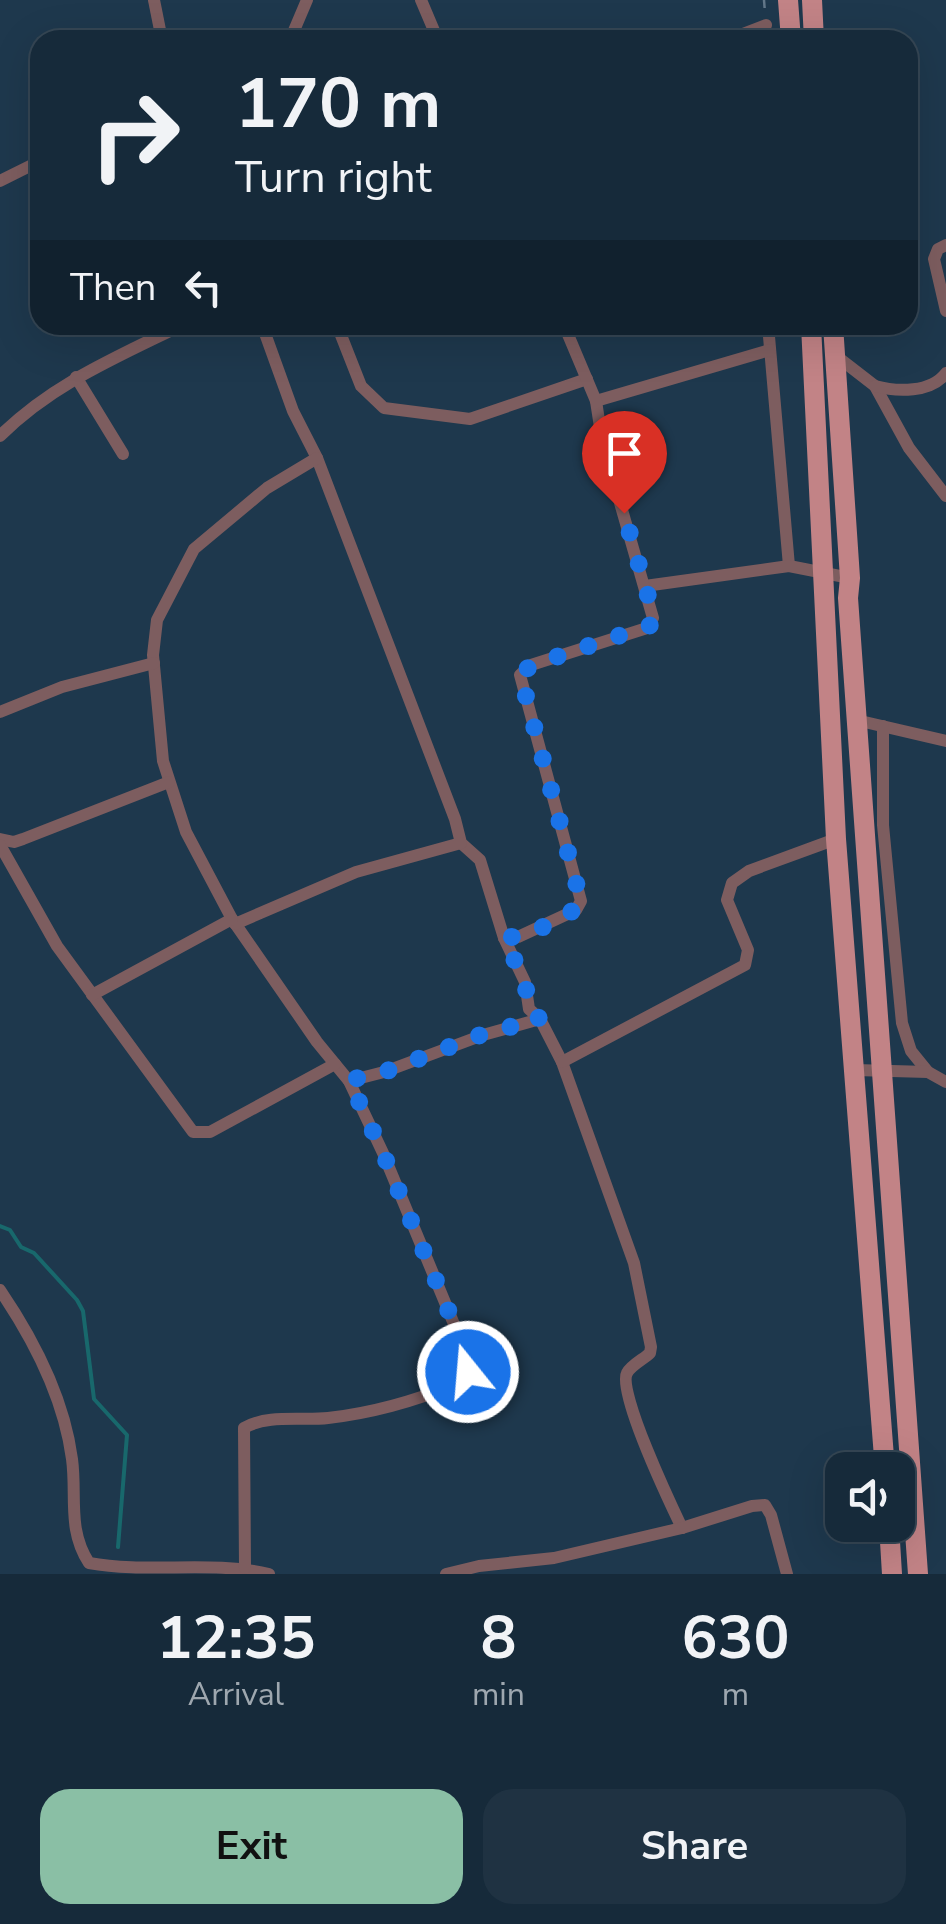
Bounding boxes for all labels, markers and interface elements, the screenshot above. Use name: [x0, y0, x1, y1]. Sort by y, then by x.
text: 170 m: [235, 56, 441, 152]
icon: right: [70, 70, 200, 200]
text: Turn right: [235, 147, 432, 208]
icon: left: [176, 260, 231, 315]
text: Then: [70, 262, 156, 313]
pin: [582, 411, 667, 514]
icon: arrive: [597, 426, 652, 481]
position arrow: [416, 1320, 520, 1424]
map controls: [825, 1452, 915, 1542]
button: sound: [825, 1452, 915, 1542]
text: 12:35: [157, 1597, 315, 1679]
text: 8: [480, 1597, 516, 1679]
text: 630: [681, 1597, 789, 1679]
text: Arrival: [188, 1673, 284, 1716]
text: min: [472, 1673, 525, 1716]
text: m: [722, 1673, 749, 1716]
button: Exit: [40, 1789, 463, 1904]
button: Share: [483, 1789, 906, 1904]

